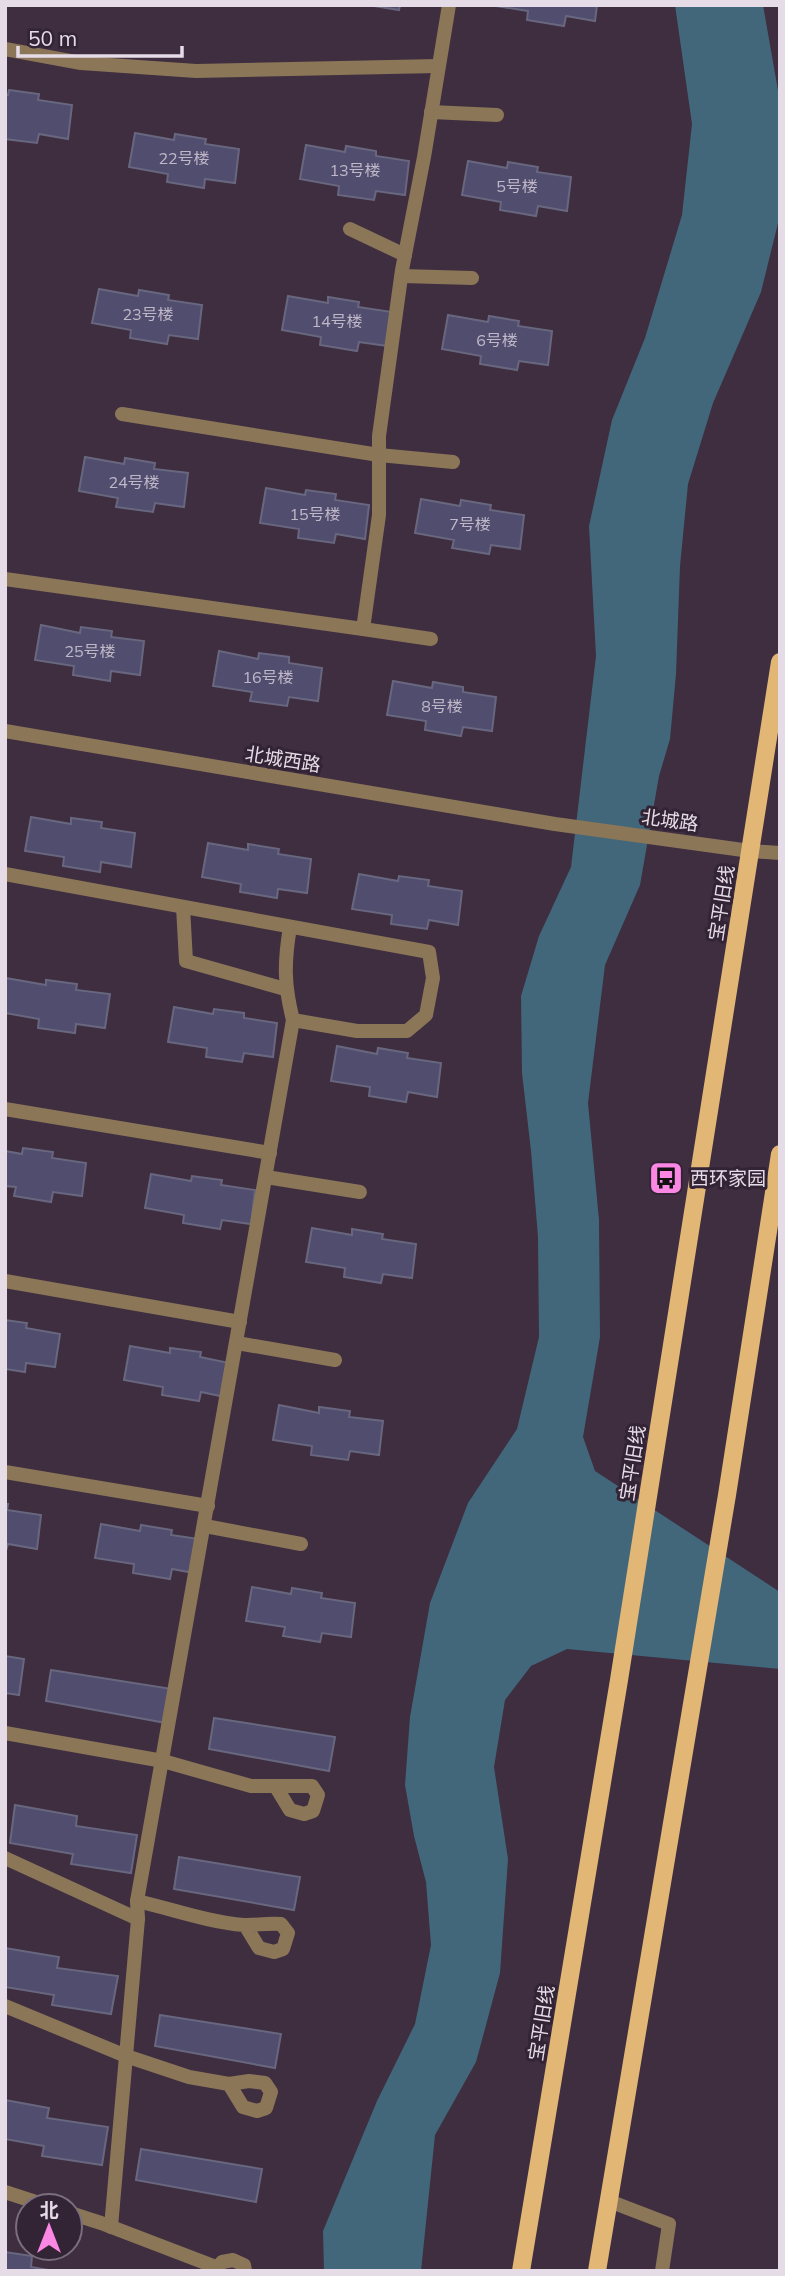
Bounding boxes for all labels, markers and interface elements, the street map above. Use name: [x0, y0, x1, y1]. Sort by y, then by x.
scale bar: [18, 14, 182, 58]
text: 50 m: [28, 25, 77, 51]
house number: 22号楼: [158, 148, 210, 168]
house number: 13号楼: [329, 160, 381, 180]
house number: 5号楼: [496, 176, 538, 196]
house number: 23号楼: [122, 304, 174, 324]
house number: 14号楼: [311, 311, 363, 331]
house number: 6号楼: [476, 330, 518, 350]
house number: 24号楼: [108, 472, 160, 492]
house number: 15号楼: [289, 504, 341, 524]
house number: 7号楼: [449, 514, 491, 534]
house number: 25号楼: [64, 641, 116, 661]
house number: 16号楼: [242, 667, 294, 687]
house number: 8号楼: [421, 696, 463, 716]
street label: 北城西路: [244, 741, 322, 777]
street label: 北城路: [640, 804, 700, 836]
street label: 宝平旧线: [703, 864, 739, 942]
bus stop icon: 西环家园: [647, 1159, 685, 1197]
place label: 西环家园: [690, 1166, 766, 1190]
street label: 宝平旧线: [614, 1424, 650, 1502]
street label: 宝平旧线: [523, 1984, 559, 2062]
north arrow: [14, 2192, 84, 2262]
text: 北: [39, 2198, 59, 2222]

